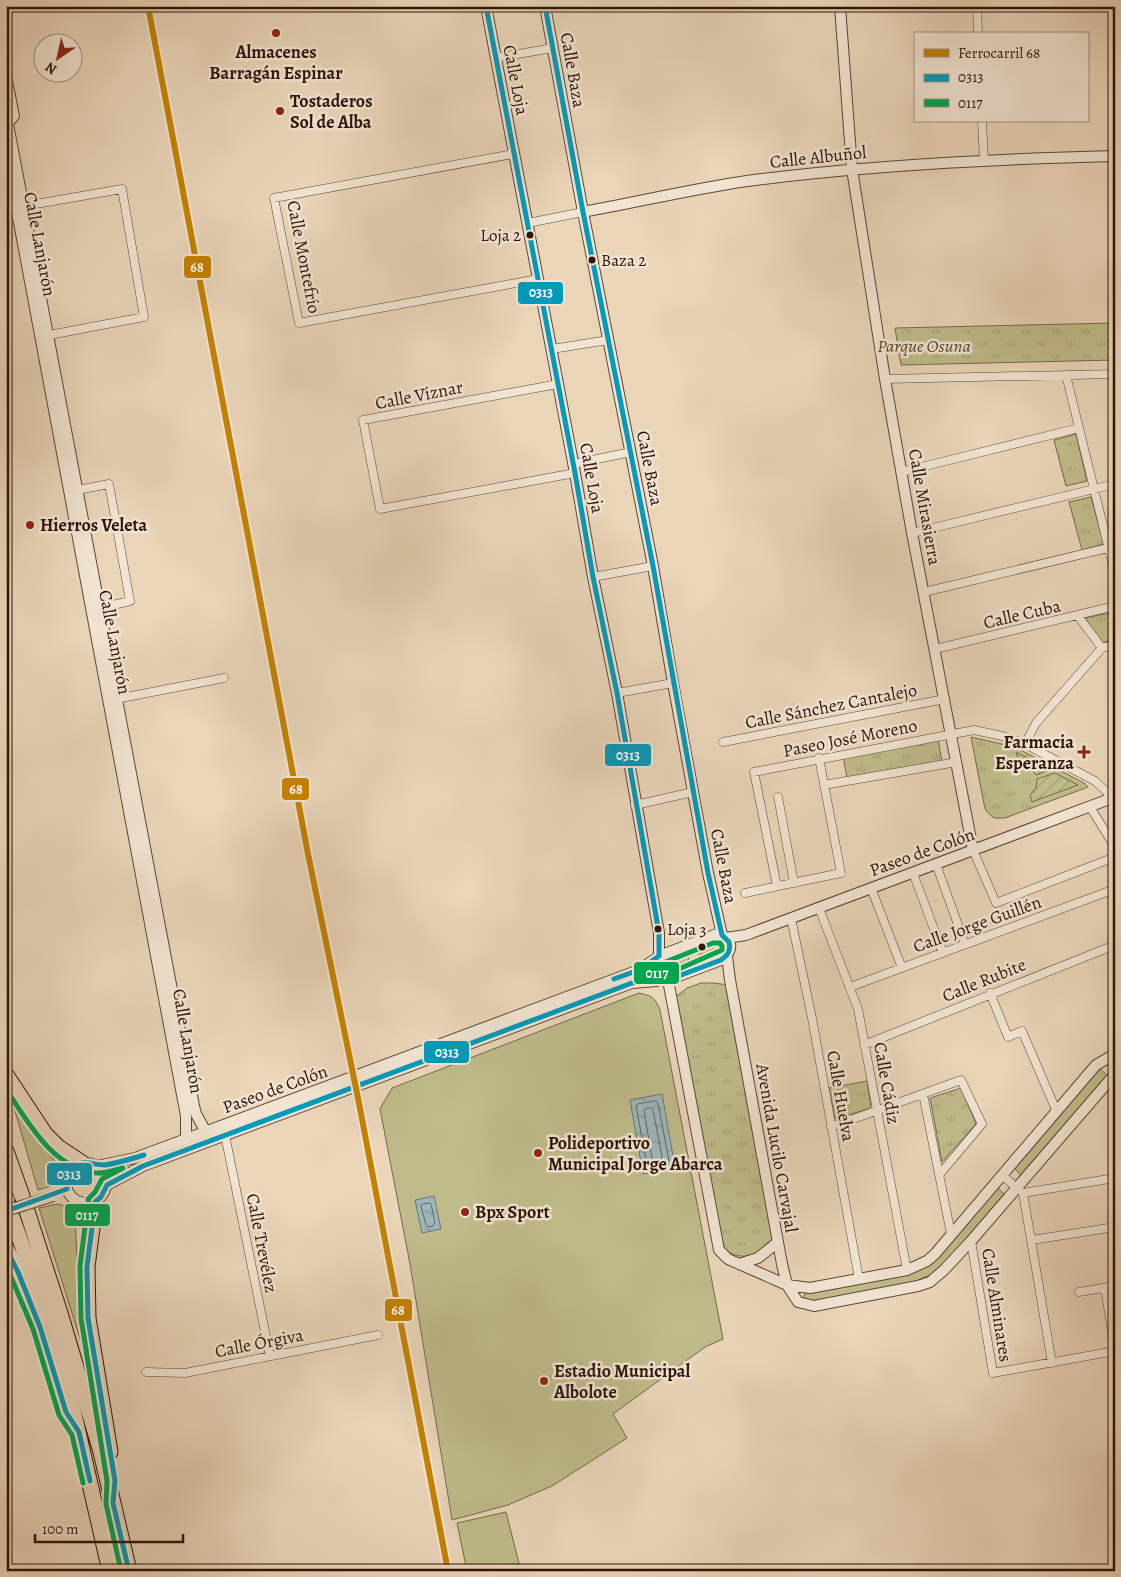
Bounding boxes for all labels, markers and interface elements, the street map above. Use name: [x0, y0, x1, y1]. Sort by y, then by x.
marker: Almacenes Barragán Espinar: [270, 27, 282, 39]
street label: Calle Baza: [555, 31, 592, 110]
north arrow: [32, 32, 82, 82]
legend: [914, 32, 1088, 122]
place label: Almacenes Barragán Espinar: [209, 40, 343, 85]
street label: Calle Loja: [497, 43, 535, 118]
text: Ferrocarril 68: [958, 43, 1040, 63]
text: N: [41, 58, 61, 79]
text: 0313: [958, 67, 984, 87]
place label: Tostaderos Sol de Alba: [290, 89, 373, 134]
text: 0117: [958, 93, 983, 113]
marker: Tostaderos Sol de Alba: [274, 105, 286, 117]
street label: Calle Albuñol: [769, 140, 868, 174]
street label: Calle Lanjarón: [18, 190, 62, 298]
street label: Calle Montefrío: [281, 198, 327, 316]
place label: Loja 2: [480, 224, 521, 247]
marker: Loja 2: [525, 230, 535, 240]
place label: Baza 2: [601, 249, 646, 272]
line badge: 68: [183, 255, 212, 279]
marker: Baza 2: [587, 255, 597, 265]
text: 68: [190, 258, 204, 277]
line badge: 0313: [517, 281, 564, 305]
text: 0313: [529, 283, 553, 302]
park label: Parque Osuna: [877, 334, 971, 358]
street label: Calle Víznar: [373, 375, 465, 415]
street label: Calle Baza: [631, 428, 669, 508]
street label: Calle Loja: [574, 441, 610, 516]
street label: Calle Mirasierra: [903, 447, 947, 568]
place label: Hierros Veleta: [40, 513, 148, 537]
marker: Hierros Veleta: [24, 519, 36, 531]
street label: Calle Lanjarón: [93, 588, 137, 696]
street label: Calle Cuba: [981, 593, 1064, 635]
street label: Calle Sánchez Cantalejo: [743, 678, 919, 734]
street label: Paseo José Moreno: [781, 713, 919, 763]
place label: Farmacia Esperanza: [995, 730, 1074, 775]
line badge: 0313: [604, 743, 652, 767]
text: 0313: [616, 746, 640, 765]
marker: Farmacia Esperanza: [1078, 746, 1090, 758]
line badge: 68: [281, 777, 310, 801]
text: 68: [289, 780, 303, 799]
street label: Paseo de Colón: [866, 822, 978, 882]
street label: Calle Baza: [705, 826, 743, 906]
street label: Calle Jorge Guillén: [910, 890, 1045, 958]
place label: Loja 3: [667, 918, 707, 941]
marker: Loja 3: [653, 924, 663, 934]
unlabelled marker: [697, 942, 707, 952]
street label: Calle Rubite: [938, 952, 1030, 1008]
line badge: 0117: [633, 961, 680, 985]
text: 0117: [645, 964, 669, 983]
street label: Calle Lanjarón: [167, 987, 209, 1095]
line badge: 0313: [423, 1040, 470, 1064]
street label: Calle Cádiz: [868, 1040, 906, 1126]
text: 0313: [435, 1043, 459, 1062]
street label: Calle Huelva: [821, 1049, 861, 1144]
street label: Paseo de Colón: [219, 1059, 331, 1119]
street label: Avenida Lucilo Carvajal: [750, 1061, 804, 1235]
place label: Polideportivo Municipal Jorge Abarca: [548, 1131, 723, 1176]
marker: Polideportivo Municipal Jorge Abarca: [532, 1147, 544, 1159]
line badge: 0313: [46, 1162, 93, 1186]
text: 0313: [57, 1165, 81, 1184]
street label: Calle Trevélez: [241, 1191, 283, 1295]
place label: Bpx Sport: [475, 1200, 550, 1224]
line badge: 0117: [64, 1203, 111, 1227]
text: 0117: [75, 1206, 99, 1225]
marker: Bpx Sport: [459, 1206, 471, 1218]
street label: Calle Alminares: [976, 1246, 1018, 1364]
line badge: 68: [384, 1298, 413, 1322]
text: 68: [391, 1301, 405, 1320]
street label: Calle Órgiva: [213, 1323, 306, 1363]
place label: Estadio Municipal Albolote: [553, 1359, 691, 1404]
marker: Estadio Municipal Albolote: [538, 1375, 550, 1387]
scale bar: [35, 1512, 182, 1544]
text: 100 m: [42, 1519, 79, 1539]

